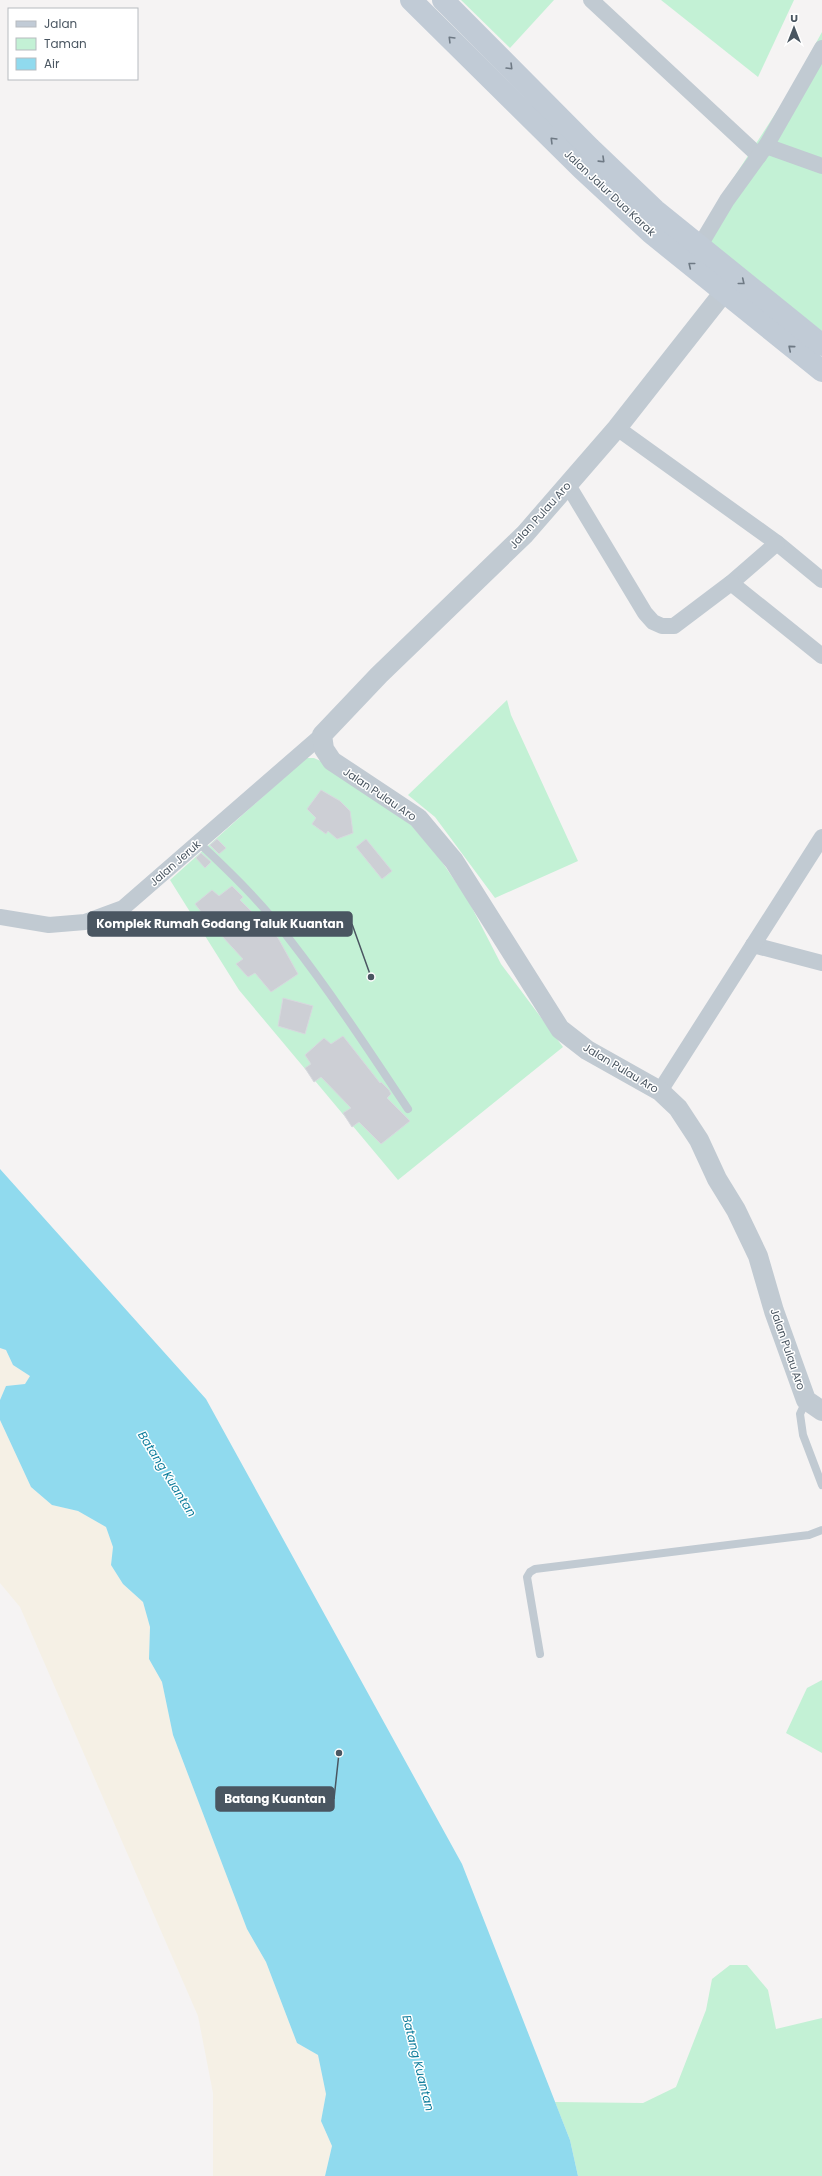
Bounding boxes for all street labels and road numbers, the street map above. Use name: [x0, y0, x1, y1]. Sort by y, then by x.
street label: Jalan Jalur Dua Karak: [561, 146, 660, 240]
street label: Jalan Pulau Aro: [505, 478, 575, 552]
street label: Jalan Pulau Aro: [340, 763, 420, 825]
street label: Jalan Jeruk: [146, 836, 204, 890]
street label: Jalan Pulau Aro: [580, 1039, 662, 1097]
street label: Jalan Pulau Aro: [767, 1306, 809, 1392]

